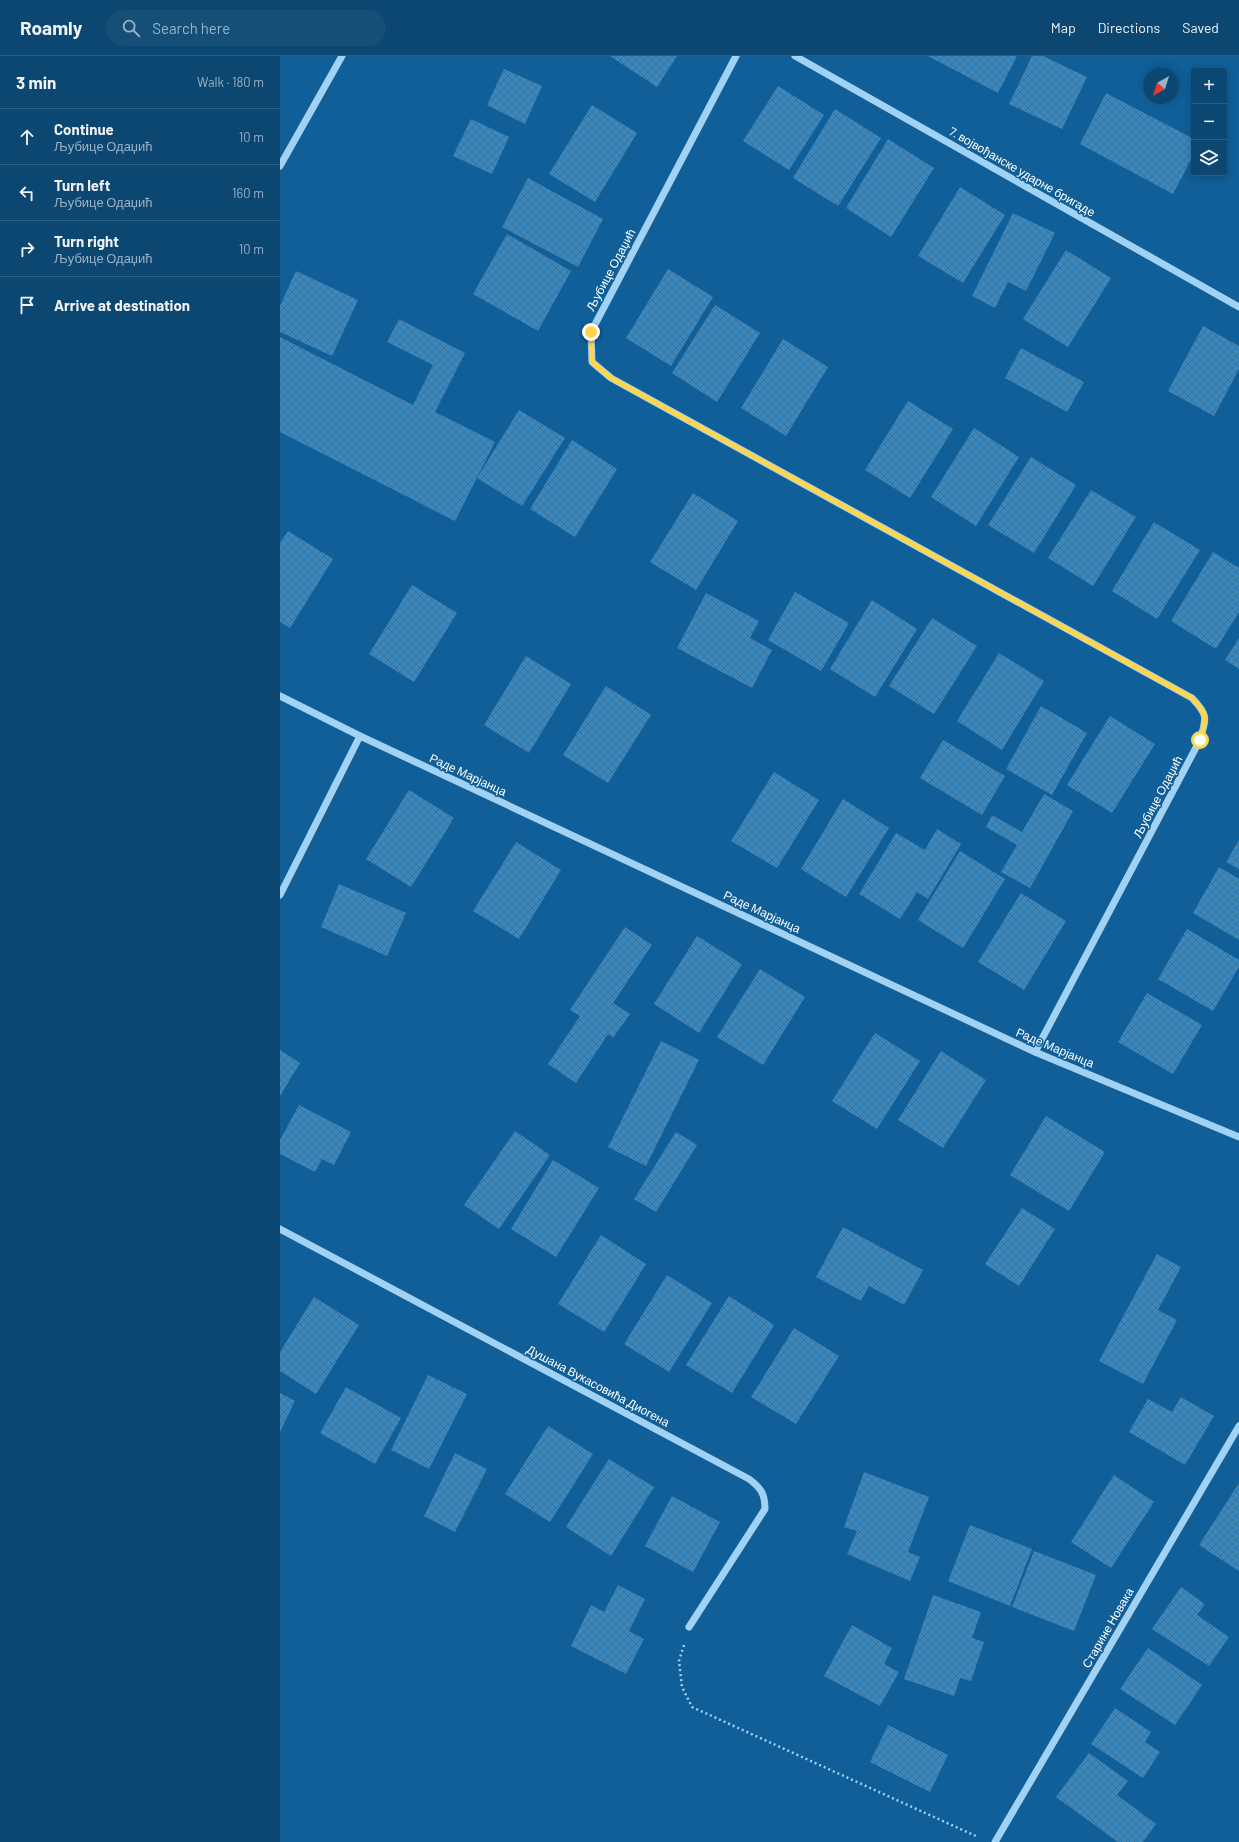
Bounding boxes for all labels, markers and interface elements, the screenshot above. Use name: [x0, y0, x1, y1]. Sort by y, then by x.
search box: [106, 10, 386, 46]
text: Roamly: [20, 16, 82, 39]
icon: search: [120, 17, 142, 39]
text: Search here: [152, 19, 230, 37]
text: Map: [1051, 19, 1076, 36]
text: Directions: [1098, 19, 1160, 36]
text: Saved: [1182, 19, 1219, 36]
north arrow: [1143, 68, 1179, 104]
map controls: [1191, 68, 1227, 176]
button: +: [1191, 68, 1227, 104]
text: 3 min: [16, 72, 56, 92]
text: Walk · 180 m: [197, 74, 264, 90]
button: −: [1191, 104, 1227, 140]
text: Continue: [54, 120, 114, 138]
street label: 7. војвођанске ударне бригаде: [947, 124, 1098, 220]
icon: ahead: [16, 126, 38, 148]
text: 10 m: [239, 129, 264, 145]
text: Љубице Одаџић: [54, 138, 153, 154]
button: layers: [1191, 140, 1227, 176]
text: Turn left: [54, 176, 110, 194]
icon: left: [16, 182, 38, 204]
text: 160 m: [232, 185, 264, 201]
text: Љубице Одаџић: [54, 194, 153, 210]
street label: Љубице Одаџић: [583, 226, 639, 313]
text: Turn right: [54, 232, 119, 250]
icon: right: [16, 238, 38, 260]
text: 10 m: [239, 241, 264, 257]
text: Љубице Одаџић: [54, 250, 153, 266]
icon: arrive: [16, 294, 38, 316]
text: Arrive at destination: [54, 296, 190, 314]
route end: [582, 323, 600, 341]
route start: [1191, 731, 1209, 749]
street label: Раде Марјанца: [427, 750, 509, 799]
street label: Љубице Одаџић: [1130, 753, 1186, 840]
street label: Раде Марјанца: [721, 887, 803, 936]
street label: Раде Марјанца: [1014, 1024, 1097, 1071]
street label: Душана Вукасовића Диогена: [524, 1341, 673, 1430]
street label: Старине Новака: [1079, 1585, 1137, 1671]

